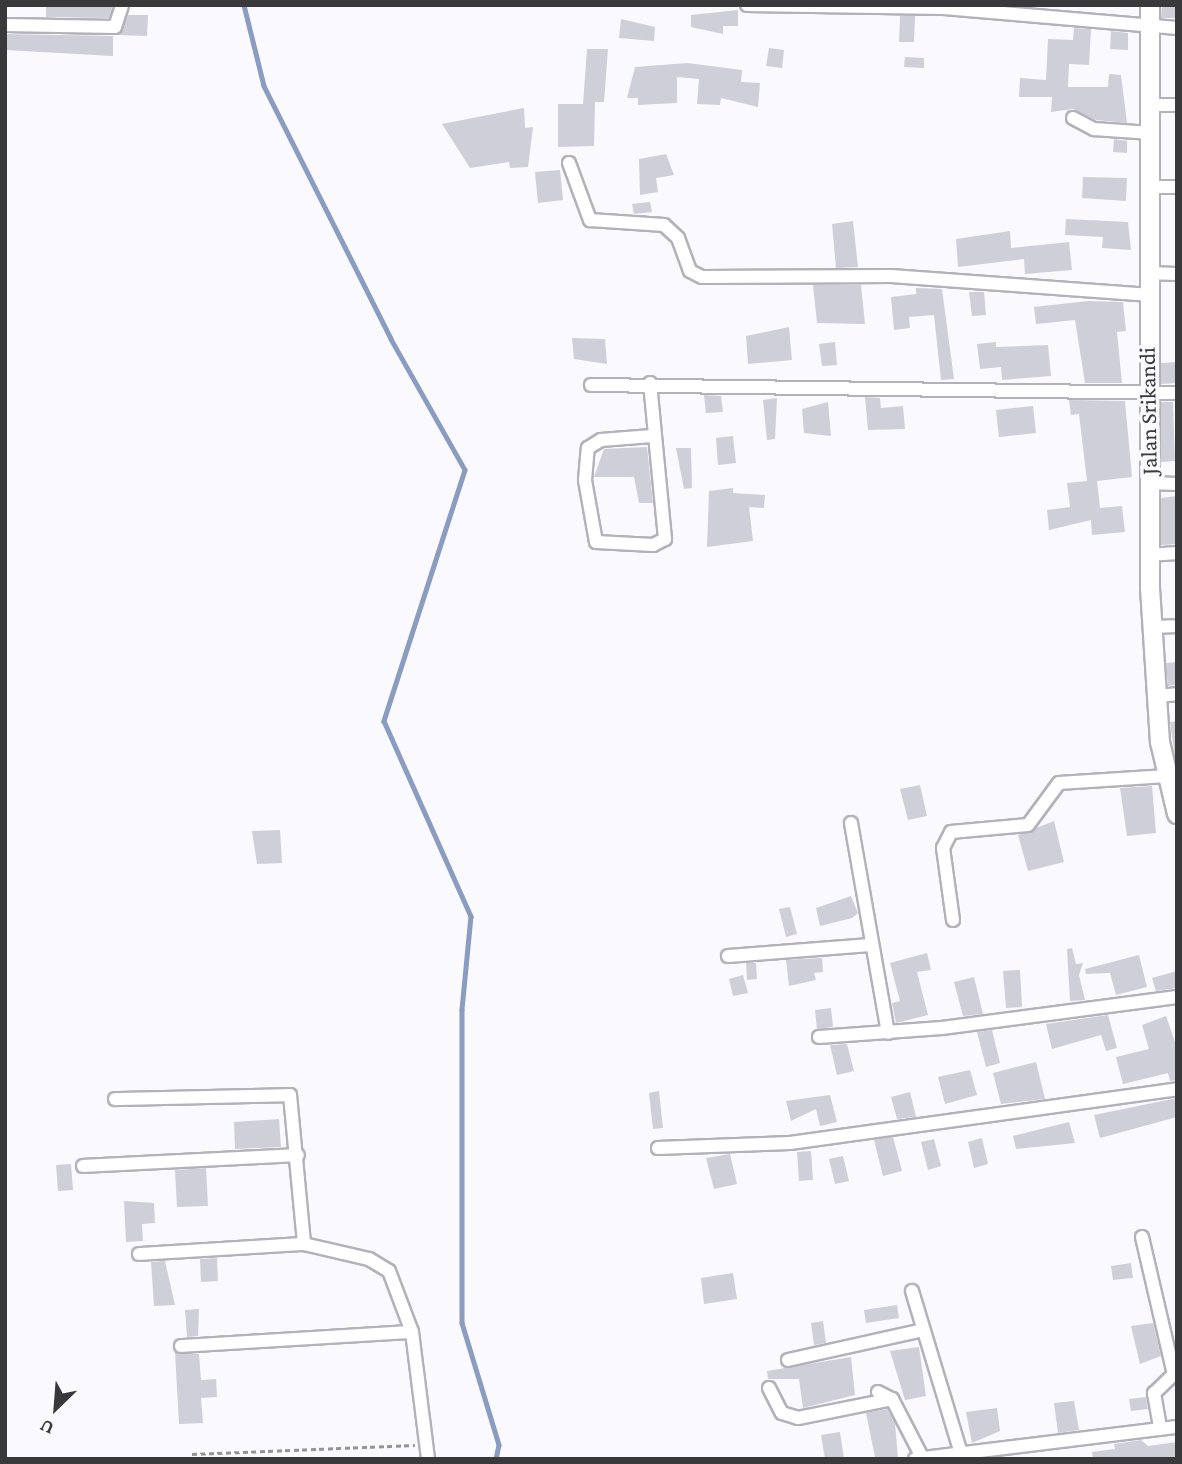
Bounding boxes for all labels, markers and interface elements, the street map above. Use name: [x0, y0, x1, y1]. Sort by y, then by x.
street label: Jalan Srikandi: [1133, 347, 1163, 475]
north arrow: [21, 1373, 91, 1443]
text: U: [37, 1415, 57, 1440]

